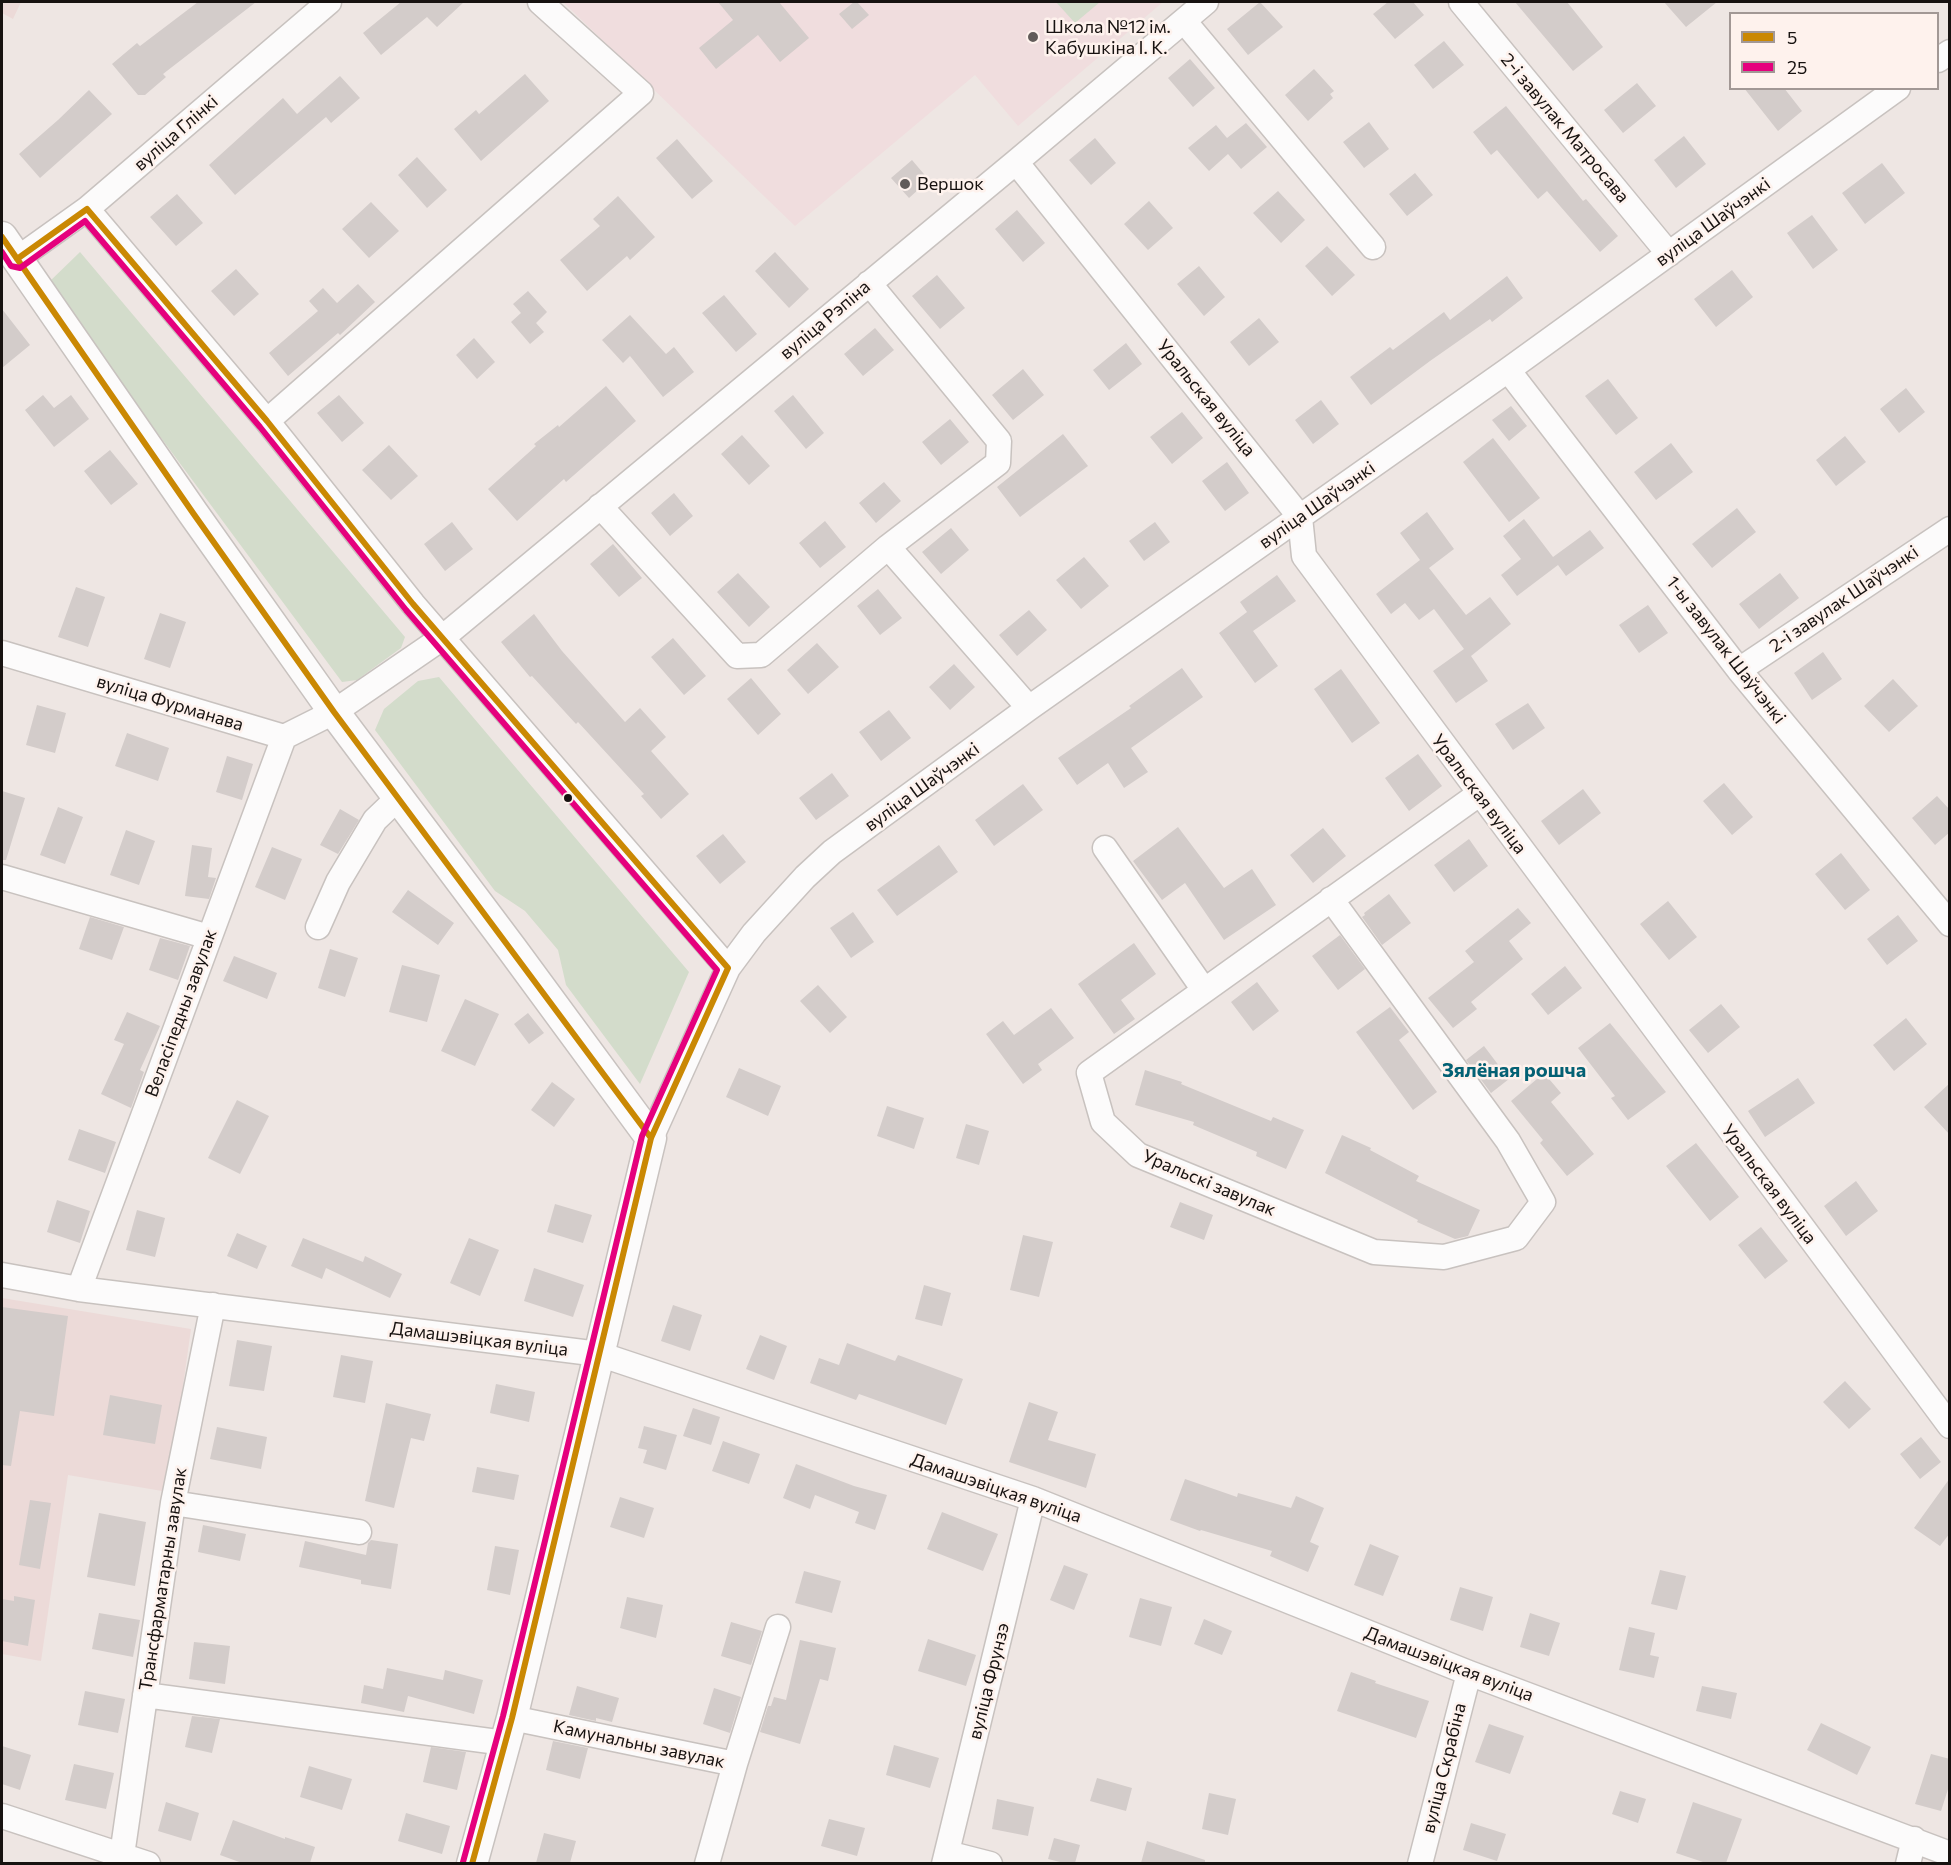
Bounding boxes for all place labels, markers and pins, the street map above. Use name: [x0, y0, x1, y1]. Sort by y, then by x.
place label: Школа №12 ім. Кабушкіна І. К.: [1045, 16, 1171, 58]
marker: Школа №12 ім. Кабушкіна І. К.: [1026, 30, 1040, 44]
place label: Вершок: [917, 173, 984, 195]
marker: Вершок: [898, 177, 912, 191]
unlabelled marker: [562, 792, 574, 804]

